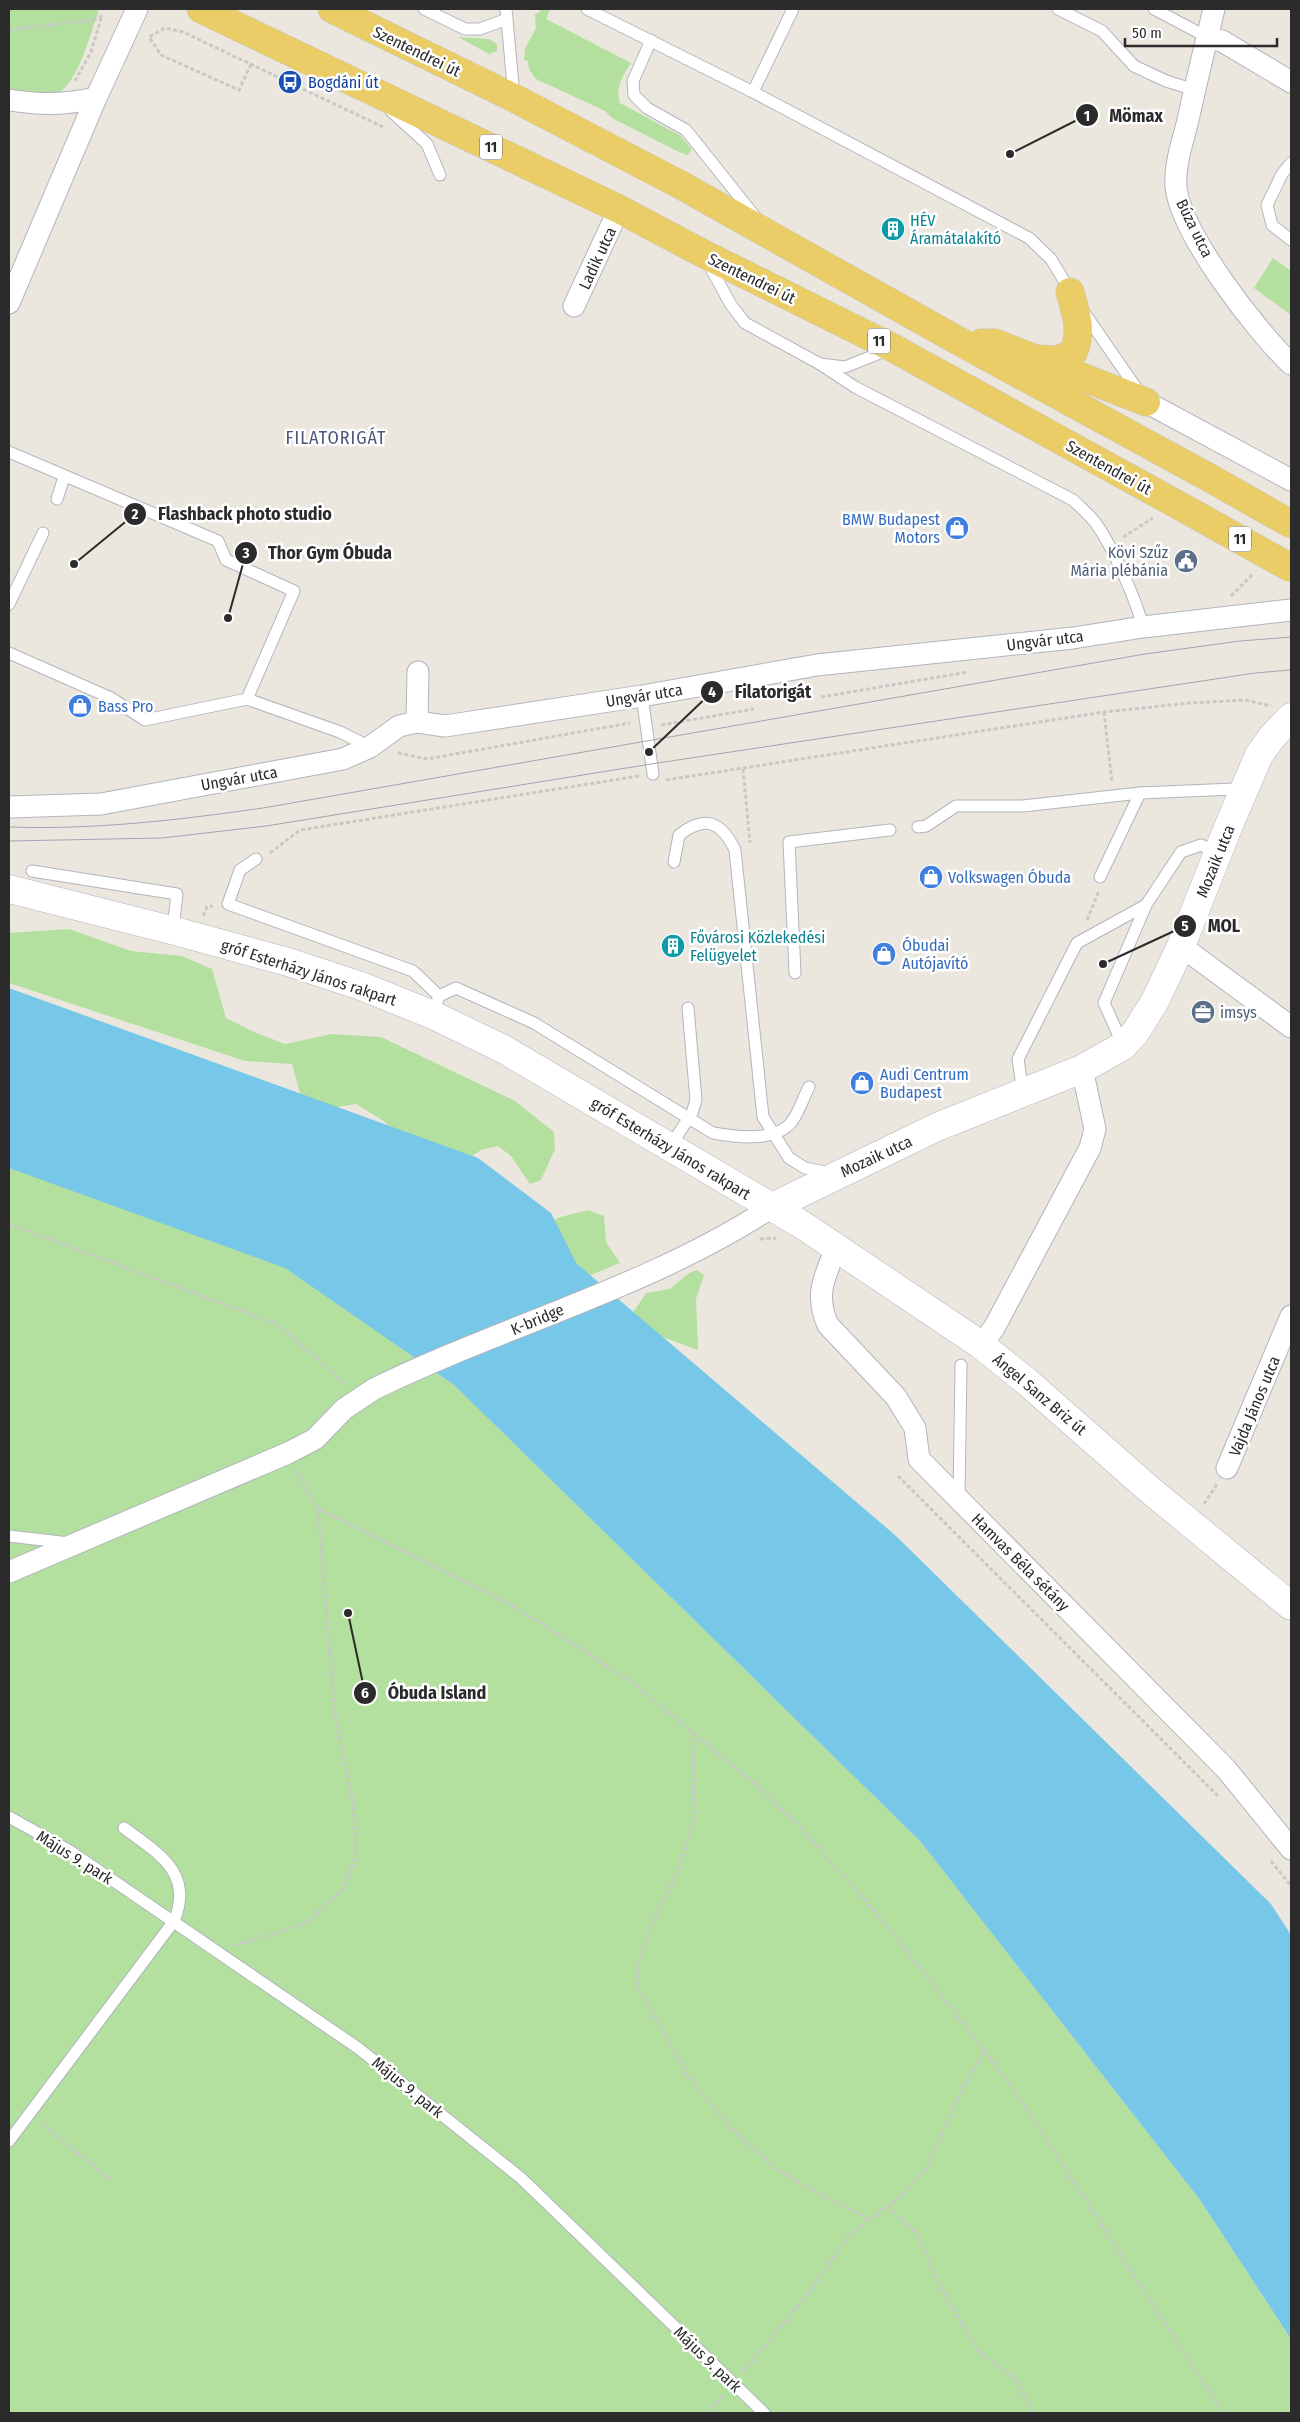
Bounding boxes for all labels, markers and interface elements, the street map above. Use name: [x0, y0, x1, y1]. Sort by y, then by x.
scale bar: [1125, 15, 1278, 47]
street label: Szentendrei út: [370, 22, 464, 81]
text: 50 m: [1132, 24, 1162, 42]
bus stop icon: Bogdáni út: [277, 69, 303, 95]
place label: Bogdáni út: [308, 73, 379, 92]
callout: Mömax: [1074, 99, 1173, 132]
text: Mömax: [1109, 105, 1163, 127]
text: 1: [1084, 107, 1090, 125]
road number: 11: [480, 134, 502, 160]
street label: Búza utca: [1172, 196, 1217, 261]
place label: HÉV Áramátalakító: [910, 211, 1001, 248]
building icon: HÉV Áramátalakító: [880, 216, 906, 242]
street label: Ladik utca: [575, 224, 620, 292]
street label: Szentendrei út: [705, 249, 799, 308]
road number: 11: [868, 328, 890, 354]
district label: FILATORIGÁT: [286, 426, 386, 449]
street label: Szentendrei út: [1063, 436, 1155, 499]
callout: Flashback photo studio: [123, 497, 342, 530]
text: Flashback photo studio: [158, 503, 332, 525]
text: 2: [131, 505, 139, 523]
place label: BMW Budapest Motors: [842, 510, 941, 547]
shop icon: BMW Budapest Motors: [944, 515, 970, 541]
road number: 11: [1229, 526, 1251, 552]
callout: Thor Gym Óbuda: [233, 536, 402, 569]
text: Thor Gym Óbuda: [268, 541, 392, 564]
place label: Kövi Szűz Mária plébánia: [1070, 543, 1168, 580]
text: 3: [241, 544, 250, 562]
public building icon: Kövi Szűz Mária plébánia: [1173, 548, 1199, 574]
street label: Ungvár utca: [1006, 626, 1085, 655]
callout: Filatorigát: [699, 675, 821, 708]
street label: Ungvár utca: [604, 680, 684, 711]
text: Filatorigát: [735, 681, 812, 703]
text: 4: [708, 683, 716, 701]
shop icon: Bass Pro: [67, 693, 93, 719]
place label: Bass Pro: [98, 697, 153, 716]
street label: Ungvár utca: [199, 762, 279, 795]
street label: Mozaik utca: [1192, 822, 1239, 900]
shop icon: Volkswagen Óbuda: [918, 864, 944, 890]
place label: Volkswagen Óbuda: [948, 868, 1071, 887]
callout: MOL: [1173, 910, 1250, 943]
text: MOL: [1208, 915, 1241, 937]
text: 5: [1181, 917, 1189, 935]
place label: Fővárosi Közlekedési Felügyelet: [690, 928, 825, 965]
building icon: Fővárosi Közlekedési Felügyelet: [660, 933, 686, 959]
street label: gróf Esterházy János rakpart: [219, 935, 400, 1010]
place label: Óbudai Autójavító: [902, 936, 968, 973]
shop icon: Óbudai Autójavító: [871, 941, 897, 967]
office icon: imsys: [1190, 999, 1216, 1025]
place label: imsys: [1220, 1003, 1257, 1022]
place label: Audi Centrum Budapest: [880, 1065, 969, 1102]
shop icon: Audi Centrum Budapest: [849, 1070, 875, 1096]
street label: gróf Esterházy János rakpart: [587, 1093, 755, 1204]
street label: Mozaik utca: [837, 1132, 915, 1181]
street label: K-bridge: [508, 1300, 567, 1339]
street label: Ángel Sanz Briz út: [989, 1350, 1091, 1440]
street label: Vajda János utca: [1225, 1353, 1284, 1459]
street label: Hamvas Béla sétány: [968, 1509, 1074, 1616]
callout: Óbuda Island: [352, 1676, 496, 1709]
text: Óbuda Island: [388, 1681, 486, 1704]
text: 6: [361, 1684, 369, 1702]
street label: Május 9. park: [33, 1827, 117, 1889]
street label: Május 9. park: [368, 2053, 448, 2122]
street label: Május 9. park: [670, 2323, 746, 2397]

